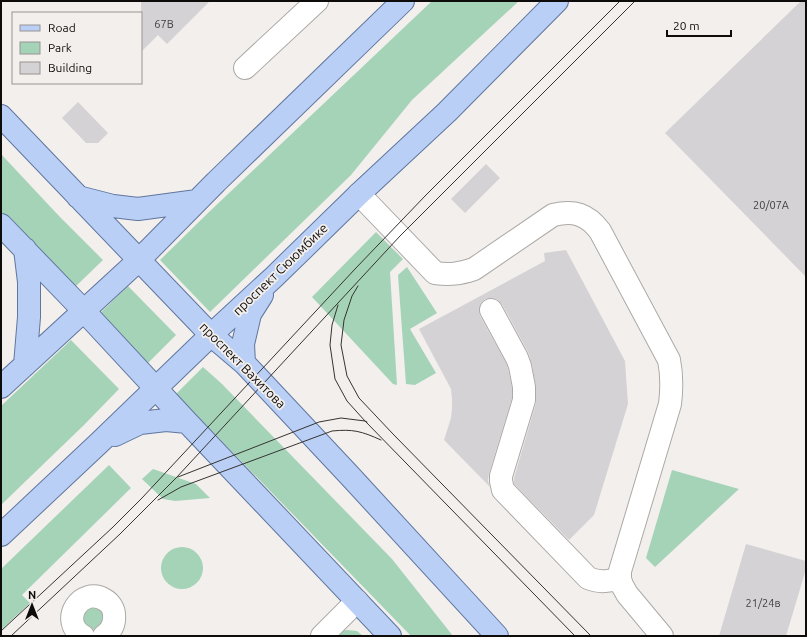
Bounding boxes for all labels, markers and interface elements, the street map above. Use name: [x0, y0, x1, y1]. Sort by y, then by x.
legend: [12, 12, 142, 84]
scale bar: [667, 12, 731, 38]
house number: 67В: [154, 18, 174, 30]
text: 20 m: [673, 19, 700, 32]
text: Road: [48, 21, 76, 34]
text: Park: [48, 41, 72, 54]
text: Building: [48, 61, 92, 74]
house number: 20/07А: [753, 199, 790, 211]
street label: проспект Сююмбике: [230, 220, 330, 318]
street label: проспект Вахитова: [197, 319, 289, 411]
north arrow: [12, 585, 52, 625]
text: N: [28, 589, 36, 601]
house number: 21/24в: [746, 597, 780, 609]

